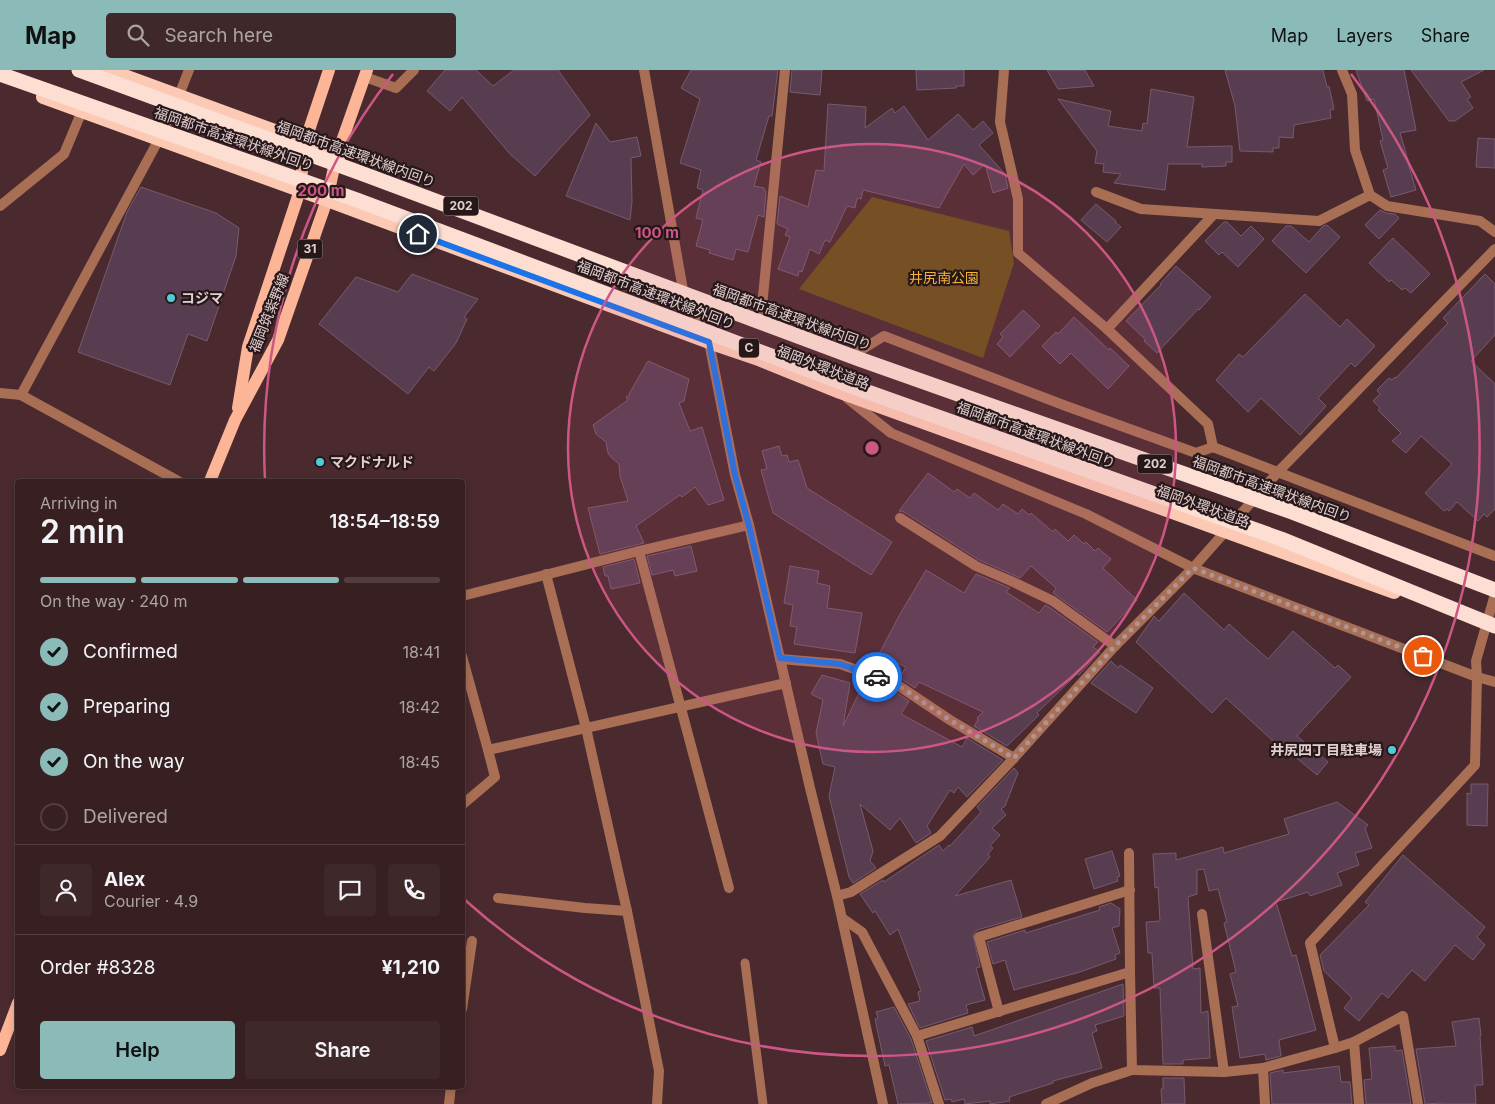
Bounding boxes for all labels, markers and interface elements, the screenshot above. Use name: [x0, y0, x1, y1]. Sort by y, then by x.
search box: [106, 13, 456, 58]
text: Map: [25, 21, 76, 50]
icon: search: [124, 21, 152, 49]
text: Search here: [164, 24, 273, 47]
text: Map: [1271, 25, 1308, 46]
text: Layers: [1336, 25, 1393, 46]
text: Share: [1421, 25, 1470, 46]
street label: 福岡都市高速環状線外回り: [152, 103, 316, 174]
street label: 福岡都市高速環状線内回り: [274, 117, 438, 190]
text: 200 m: [298, 181, 344, 200]
road number: 202: [444, 196, 478, 216]
pin: [397, 213, 439, 255]
icon: home: [404, 220, 432, 248]
text: 100 m: [635, 223, 679, 242]
road number: 31: [298, 240, 322, 258]
street label: 福岡都市高速環状線外回り: [575, 256, 738, 333]
park label: 井尻南公園: [909, 269, 979, 286]
street label: 福岡筑紫野線: [245, 271, 292, 355]
street label: 福岡都市高速環状線内回り: [710, 280, 874, 353]
place label: コジマ: [181, 289, 223, 306]
marker: コジマ: [165, 292, 177, 304]
road number: C: [739, 338, 759, 358]
street label: 福岡外環状道路: [774, 341, 872, 392]
street label: 福岡都市高速環状線外回り: [954, 398, 1118, 471]
centre of rings: [863, 439, 881, 457]
street label: 福岡都市高速環状線内回り: [1190, 452, 1354, 525]
place label: マクドナルド: [330, 453, 414, 470]
road number: 202: [1138, 454, 1172, 474]
marker: マクドナルド: [314, 456, 326, 468]
street label: 福岡外環状道路: [1154, 481, 1252, 530]
text: Arriving in: [40, 493, 117, 513]
text: 18:54–18:59: [329, 510, 440, 533]
text: 2 min: [40, 512, 125, 551]
text: On the way · 240 m: [40, 591, 188, 611]
pin: [1402, 635, 1444, 677]
icon: check: [40, 638, 68, 666]
text: Confirmed: [83, 640, 178, 663]
text: 18:41: [402, 642, 440, 662]
icon: bag: [1409, 642, 1437, 670]
courier: [852, 652, 902, 702]
icon: car: [863, 663, 891, 691]
icon: check: [40, 693, 68, 721]
text: Preparing: [83, 695, 170, 718]
text: 18:42: [399, 697, 440, 717]
place label: 井尻四丁目駐車場: [1270, 741, 1382, 758]
marker: 井尻四丁目駐車場: [1386, 744, 1398, 756]
icon: check: [40, 748, 68, 776]
text: On the way: [83, 750, 185, 773]
text: 18:45: [399, 752, 440, 772]
text: Delivered: [83, 805, 168, 828]
button: person: [40, 864, 92, 916]
button: chat: [324, 864, 376, 916]
button: phone: [388, 864, 440, 916]
text: Alex: [104, 868, 145, 891]
text: Courier · 4.9: [104, 891, 198, 911]
text: Order #8328: [40, 956, 155, 979]
text: ¥1,210: [382, 956, 440, 979]
button: Help: [40, 1021, 235, 1079]
button: Share: [245, 1021, 440, 1079]

